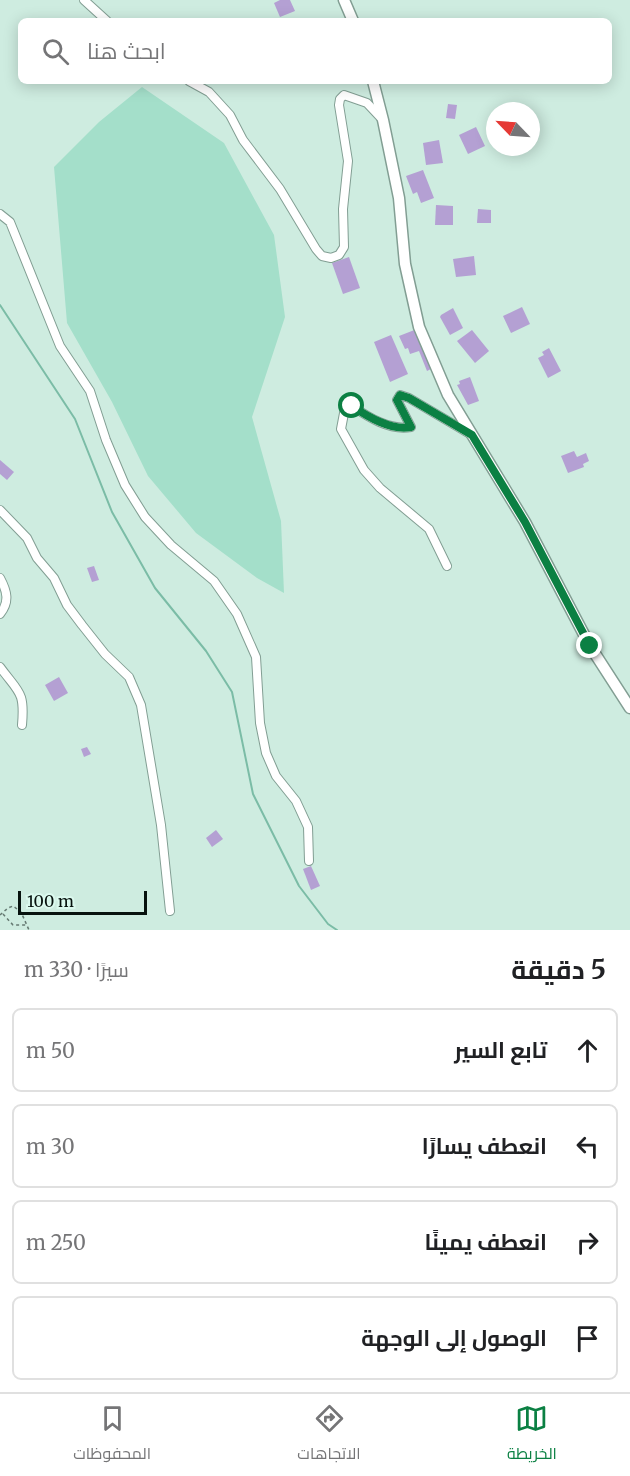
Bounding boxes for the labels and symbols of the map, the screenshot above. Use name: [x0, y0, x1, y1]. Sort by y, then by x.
north arrow: [486, 102, 540, 156]
route start: [338, 392, 364, 418]
route end: [576, 632, 602, 658]
scale bar: [18, 888, 147, 916]

